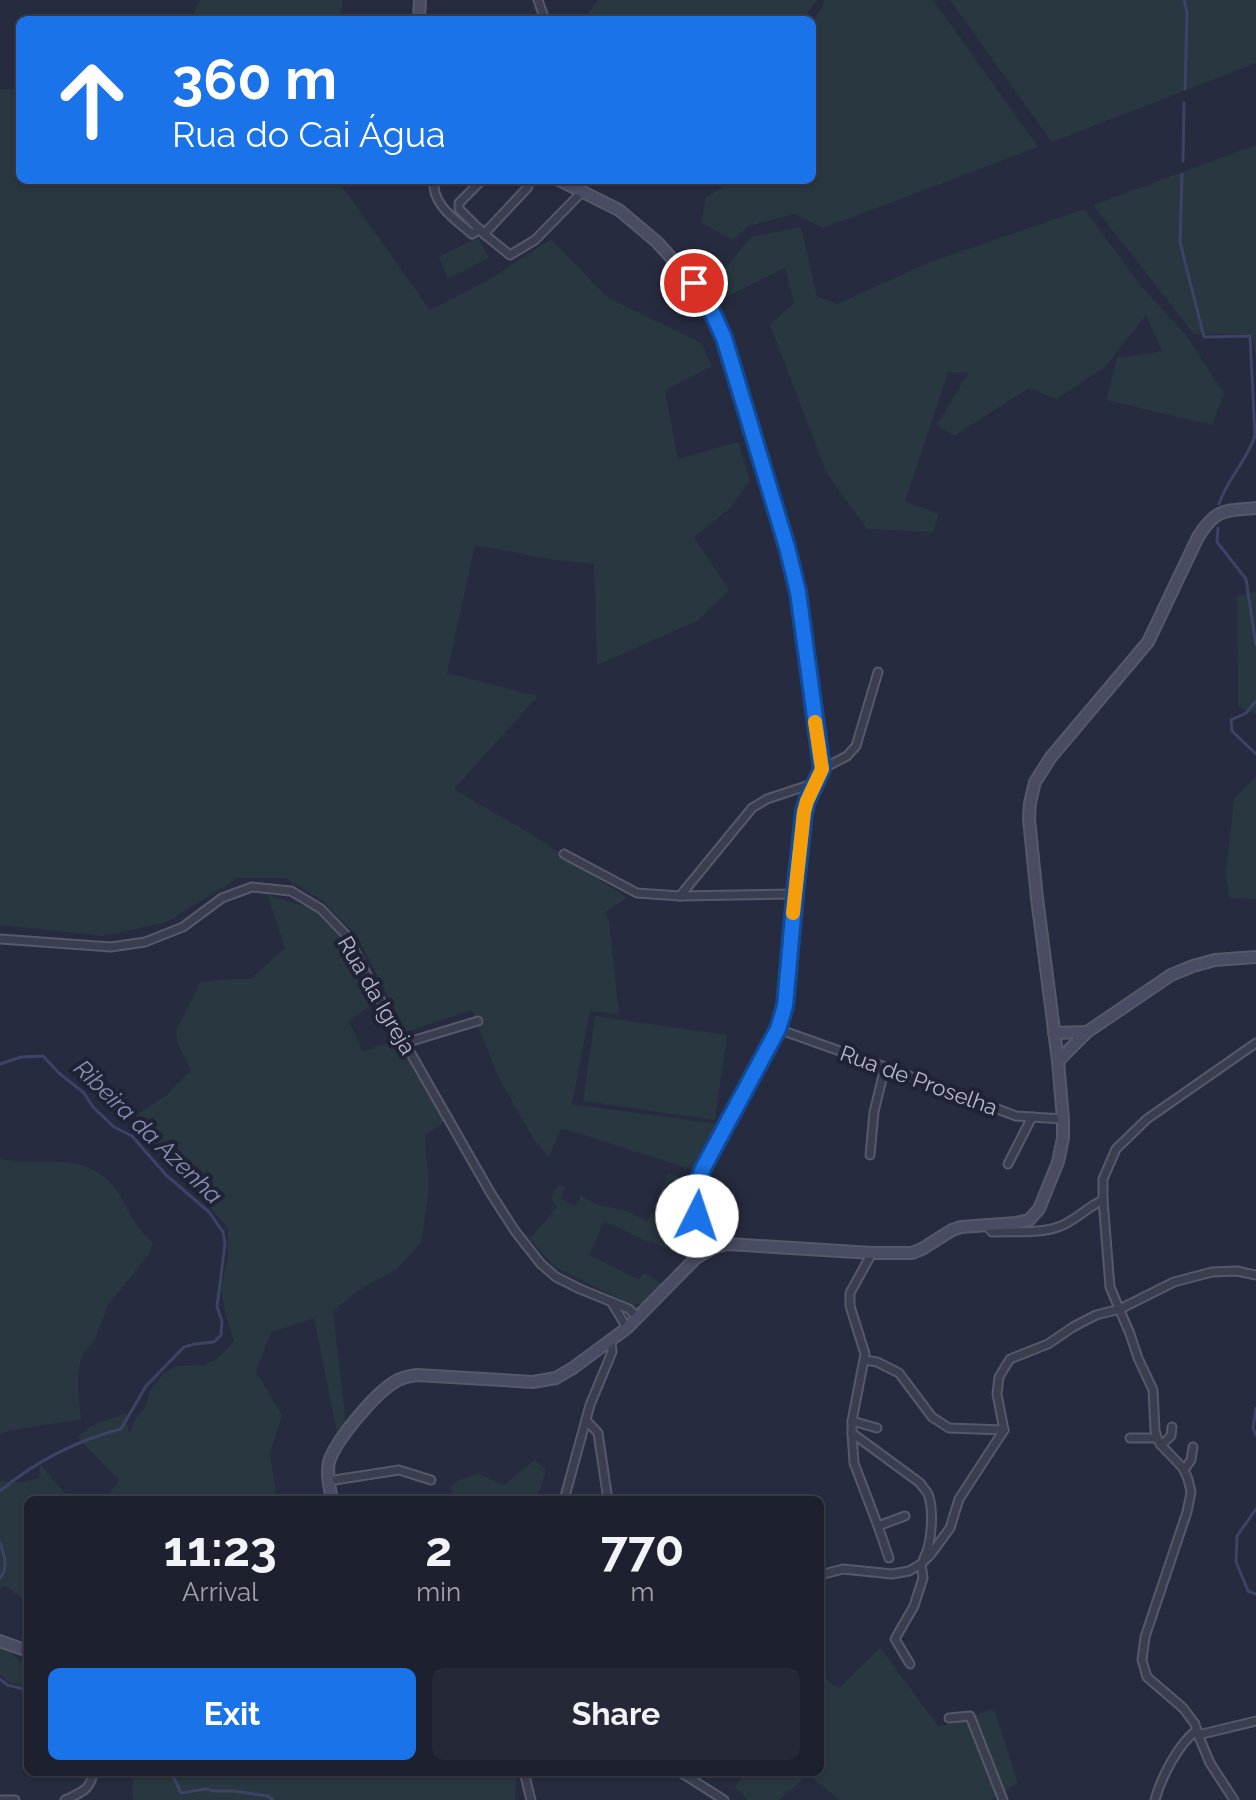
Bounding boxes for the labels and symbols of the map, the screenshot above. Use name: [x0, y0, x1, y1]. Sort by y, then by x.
pin: [660, 249, 728, 317]
street label: Rua da Igreja: [333, 931, 421, 1059]
street label: Rua de Proselha: [837, 1039, 1001, 1121]
water label: Ribeira da Azenha: [68, 1053, 229, 1210]
position arrow: [655, 1174, 739, 1258]

